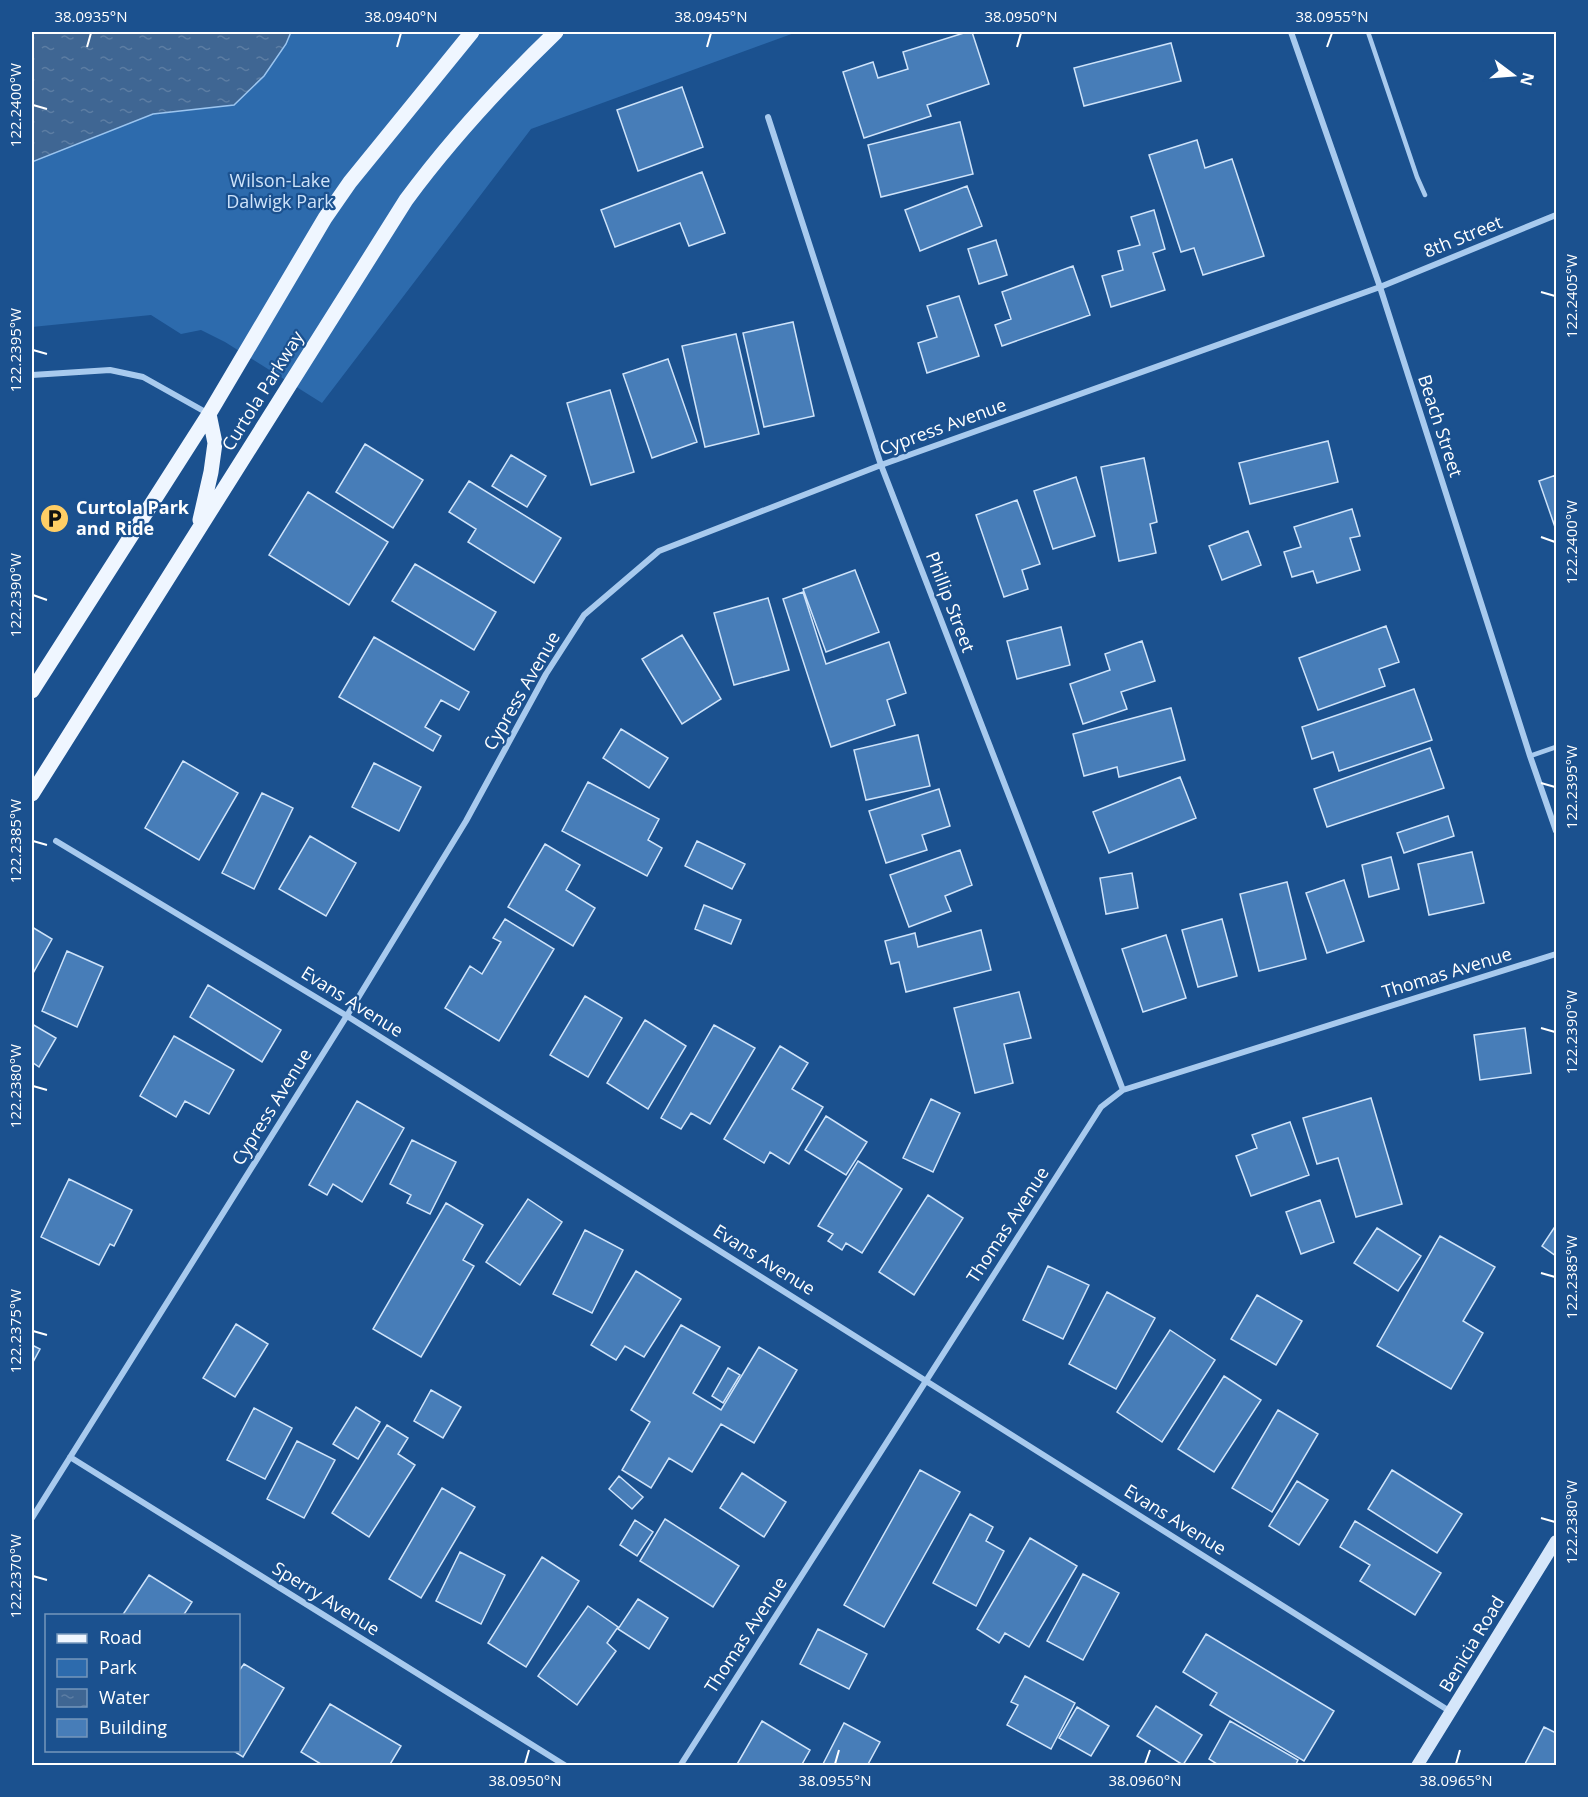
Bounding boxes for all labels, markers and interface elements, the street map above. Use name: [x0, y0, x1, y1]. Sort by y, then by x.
text: 38.0935°N: [54, 6, 128, 26]
text: 38.0940°N: [364, 6, 438, 26]
text: 38.0945°N: [674, 6, 748, 26]
text: 38.0950°N: [984, 6, 1058, 26]
text: 38.0955°N: [1295, 6, 1369, 26]
north arrow: [1483, 45, 1543, 105]
text: 122.2400°W: [5, 63, 25, 147]
text: N: [1515, 70, 1540, 88]
park label: Wilson-Lake Dalwigk Park: [226, 168, 334, 213]
street label: 8th Street: [1420, 209, 1505, 263]
text: 122.2405°W: [1561, 254, 1581, 338]
text: 122.2395°W: [5, 308, 25, 392]
street label: Curtola Parkway: [216, 325, 309, 455]
street label: Beach Street: [1413, 371, 1469, 480]
street label: Cypress Avenue: [876, 392, 1009, 460]
place label: Curtola Park and Ride: [76, 495, 190, 540]
text: 122.2400°W: [1561, 500, 1581, 584]
parking icon: Curtola Park and Ride: [39, 502, 71, 534]
street label: Phillip Street: [921, 548, 981, 655]
text: 122.2390°W: [5, 553, 25, 637]
street label: Cypress Avenue: [477, 627, 565, 754]
text: 122.2395°W: [1561, 745, 1581, 829]
text: 122.2385°W: [5, 799, 25, 883]
street label: Thomas Avenue: [1379, 941, 1514, 1003]
street label: Evans Avenue: [297, 960, 408, 1042]
text: 122.2390°W: [1561, 990, 1581, 1074]
text: 122.2380°W: [5, 1044, 25, 1128]
street label: Cypress Avenue: [226, 1044, 317, 1169]
street label: Thomas Avenue: [961, 1162, 1054, 1287]
street label: Evans Avenue: [709, 1218, 820, 1300]
text: 122.2385°W: [1561, 1235, 1581, 1319]
text: 122.2375°W: [5, 1289, 25, 1373]
street label: Evans Avenue: [1120, 1478, 1231, 1560]
text: 122.2380°W: [1561, 1480, 1581, 1564]
text: 122.2370°W: [5, 1534, 25, 1618]
street label: Sperry Avenue: [268, 1556, 385, 1641]
street label: Thomas Avenue: [699, 1572, 792, 1697]
street label: Benicia Road: [1433, 1591, 1509, 1696]
legend: [45, 1614, 240, 1752]
text: Road: [99, 1625, 142, 1649]
text: Park: [99, 1655, 137, 1679]
text: Water: [99, 1685, 150, 1709]
text: Building: [99, 1715, 167, 1739]
text: 38.0950°N: [488, 1770, 562, 1790]
text: 38.0955°N: [798, 1770, 872, 1790]
text: 38.0960°N: [1108, 1770, 1182, 1790]
text: 38.0965°N: [1419, 1770, 1493, 1790]

